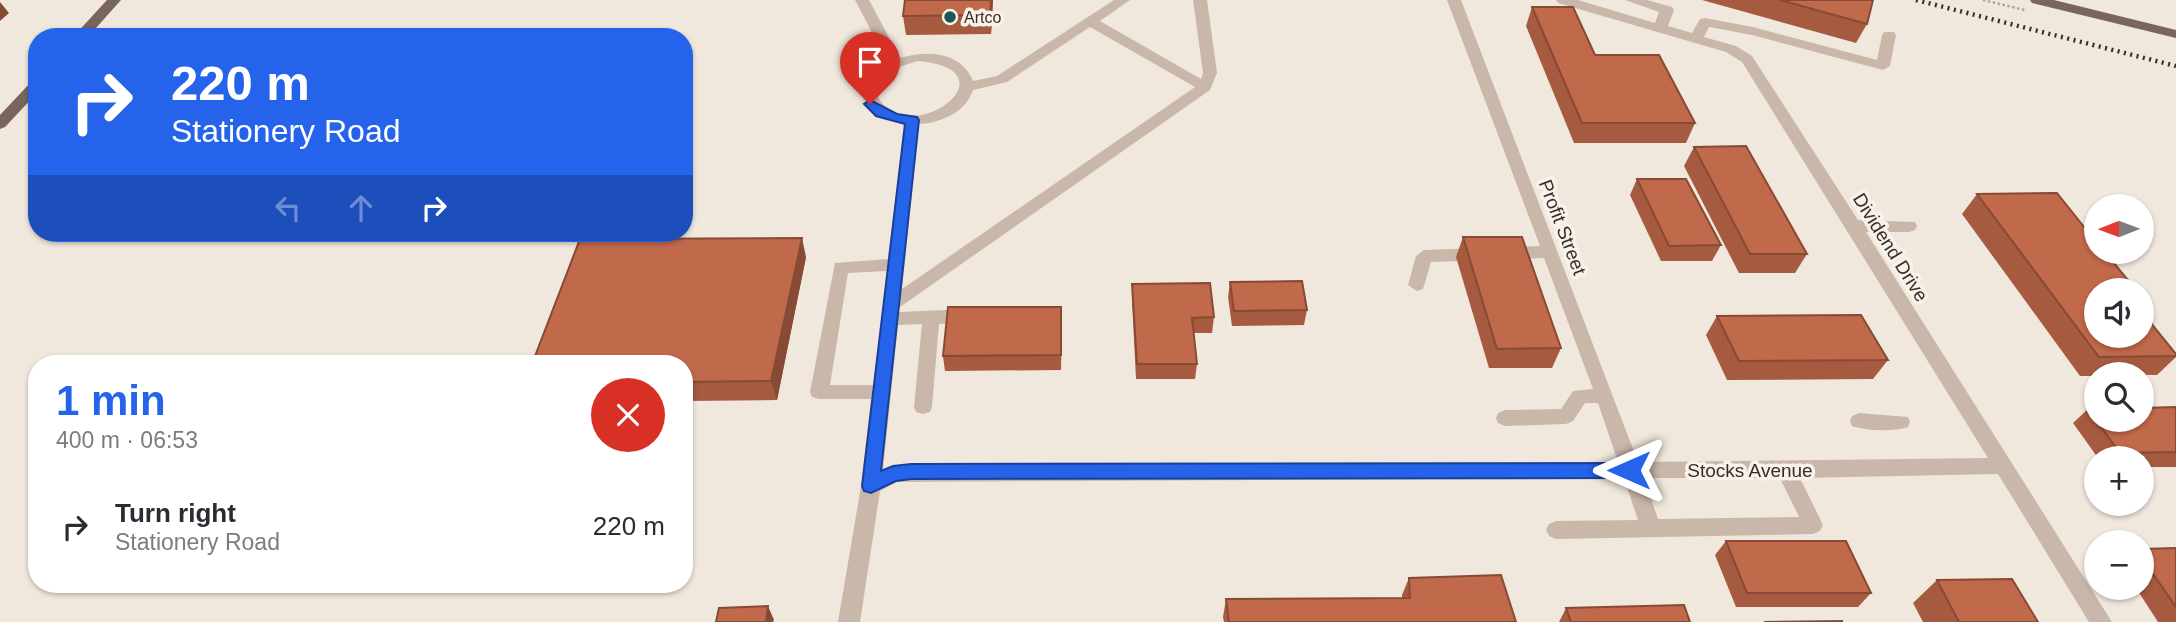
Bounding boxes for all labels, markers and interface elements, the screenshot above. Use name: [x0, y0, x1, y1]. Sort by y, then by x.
marker: Artco: [942, 9, 958, 25]
place label: Artco: [964, 9, 1001, 26]
pin: [840, 32, 900, 104]
icon: arrive: [851, 43, 889, 81]
icon: right: [56, 56, 147, 147]
text: 220 m: [171, 56, 310, 110]
text: Stationery Road: [171, 113, 400, 149]
street label: Profit Street: [1535, 177, 1591, 278]
icon: left: [269, 189, 307, 227]
icon: ahead: [342, 189, 380, 227]
icon: right: [415, 189, 453, 227]
street label: Dividend Drive: [1849, 189, 1932, 305]
north arrow: [2084, 194, 2154, 264]
map controls: [2084, 194, 2154, 600]
button: sound: [2084, 278, 2154, 348]
button: search: [2084, 362, 2154, 432]
text: 1 min: [56, 377, 166, 424]
button: close: [591, 378, 665, 452]
text: 400 m · 06:53: [56, 427, 198, 453]
position arrow: [1592, 433, 1666, 507]
button: +: [2084, 446, 2154, 516]
street label: Stocks Avenue: [1687, 460, 1813, 481]
text: Turn right: [115, 498, 236, 528]
icon: right: [56, 508, 94, 546]
text: 220 m: [593, 511, 665, 541]
text: Stationery Road: [115, 529, 280, 555]
button: −: [2084, 530, 2154, 600]

